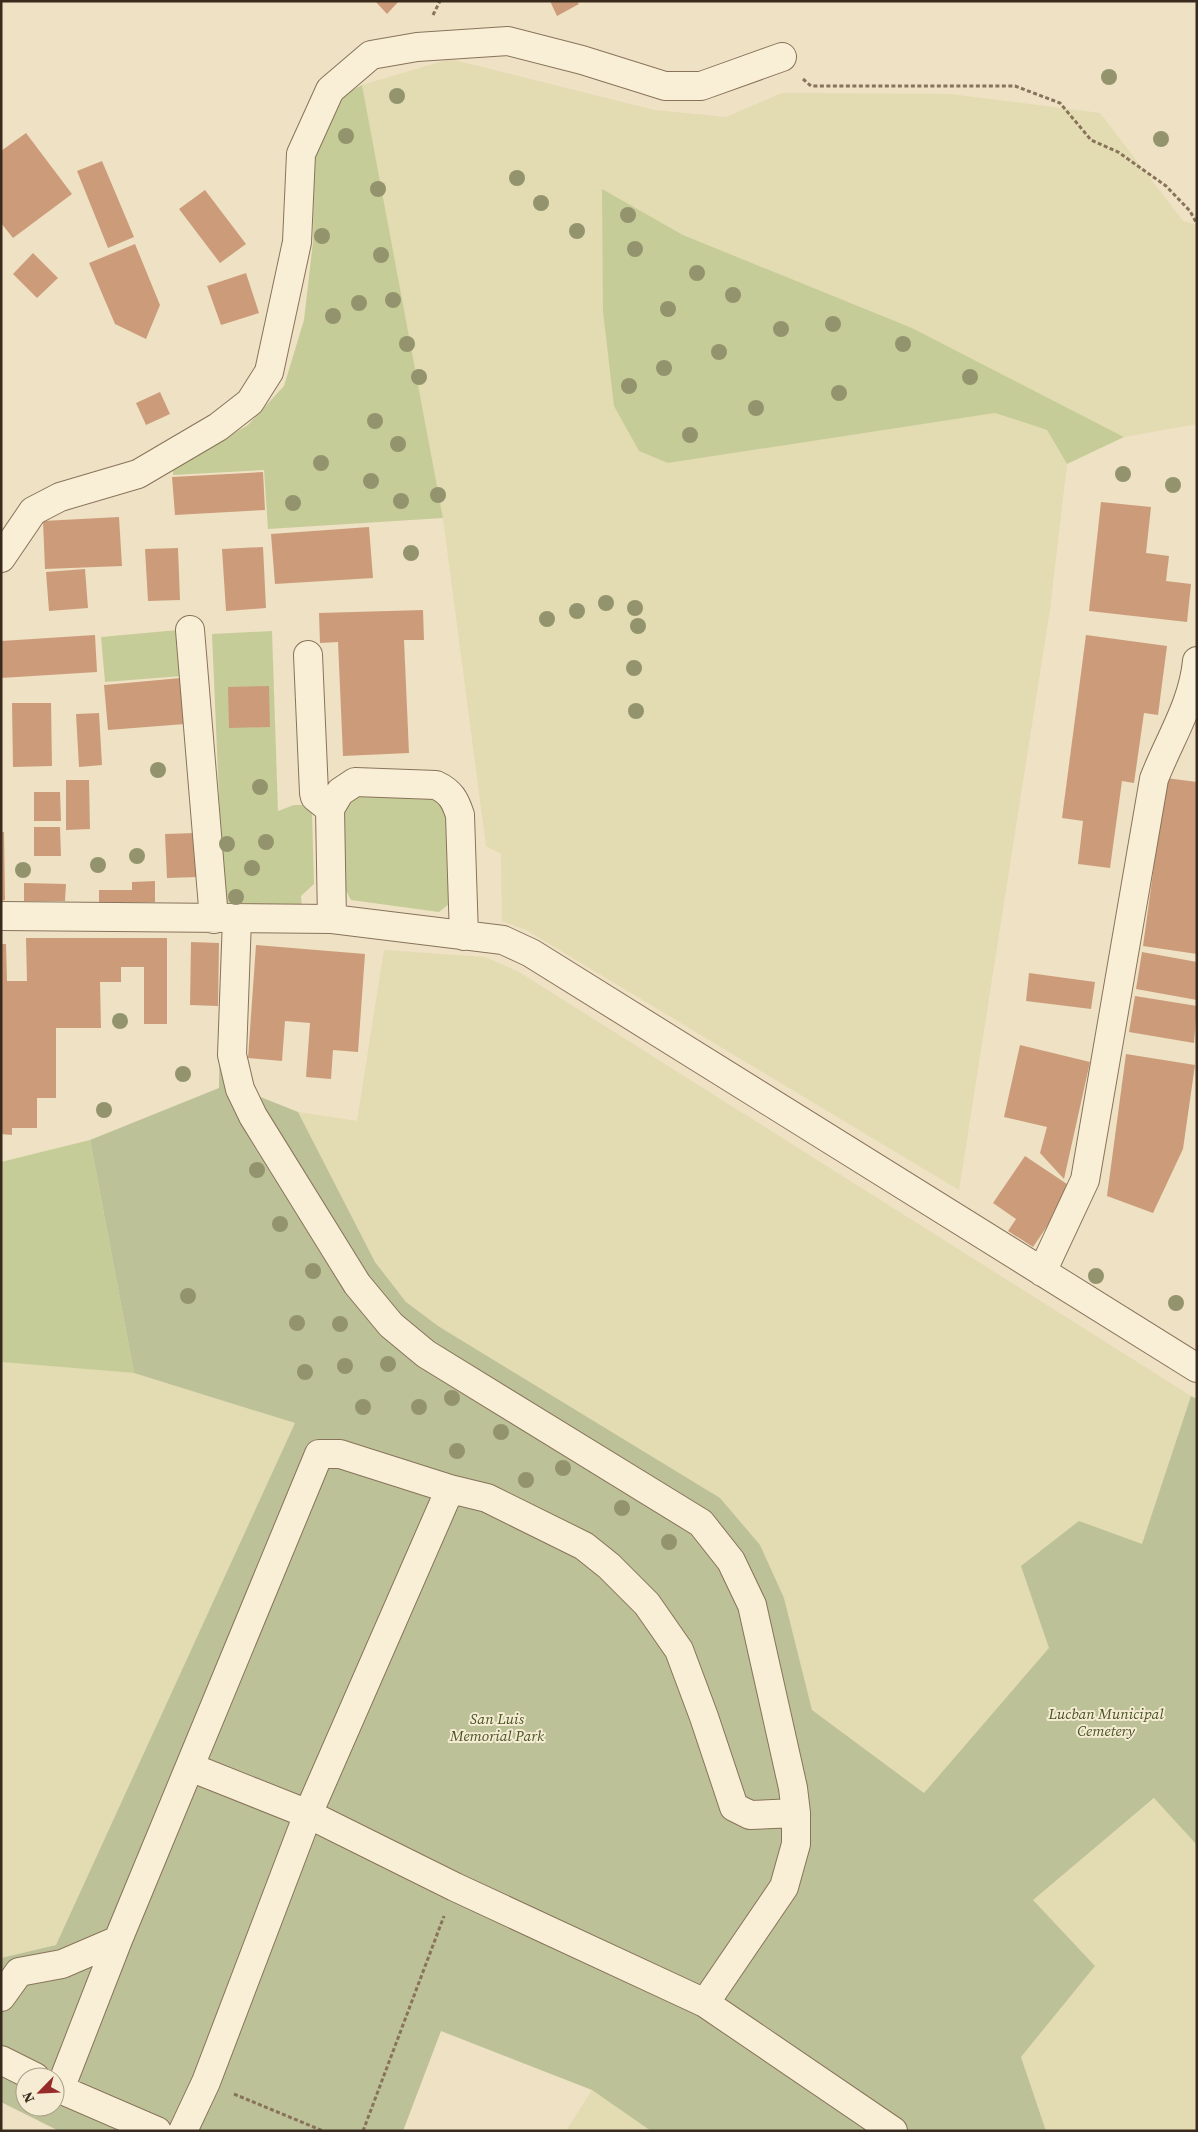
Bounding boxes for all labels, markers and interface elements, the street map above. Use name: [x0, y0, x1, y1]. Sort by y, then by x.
park label: Lucban Municipal Cemetery: [1047, 1703, 1164, 1741]
park label: San Luis Memorial Park: [449, 1708, 545, 1746]
north arrow: [15, 2067, 65, 2117]
text: N: [17, 2089, 39, 2106]

